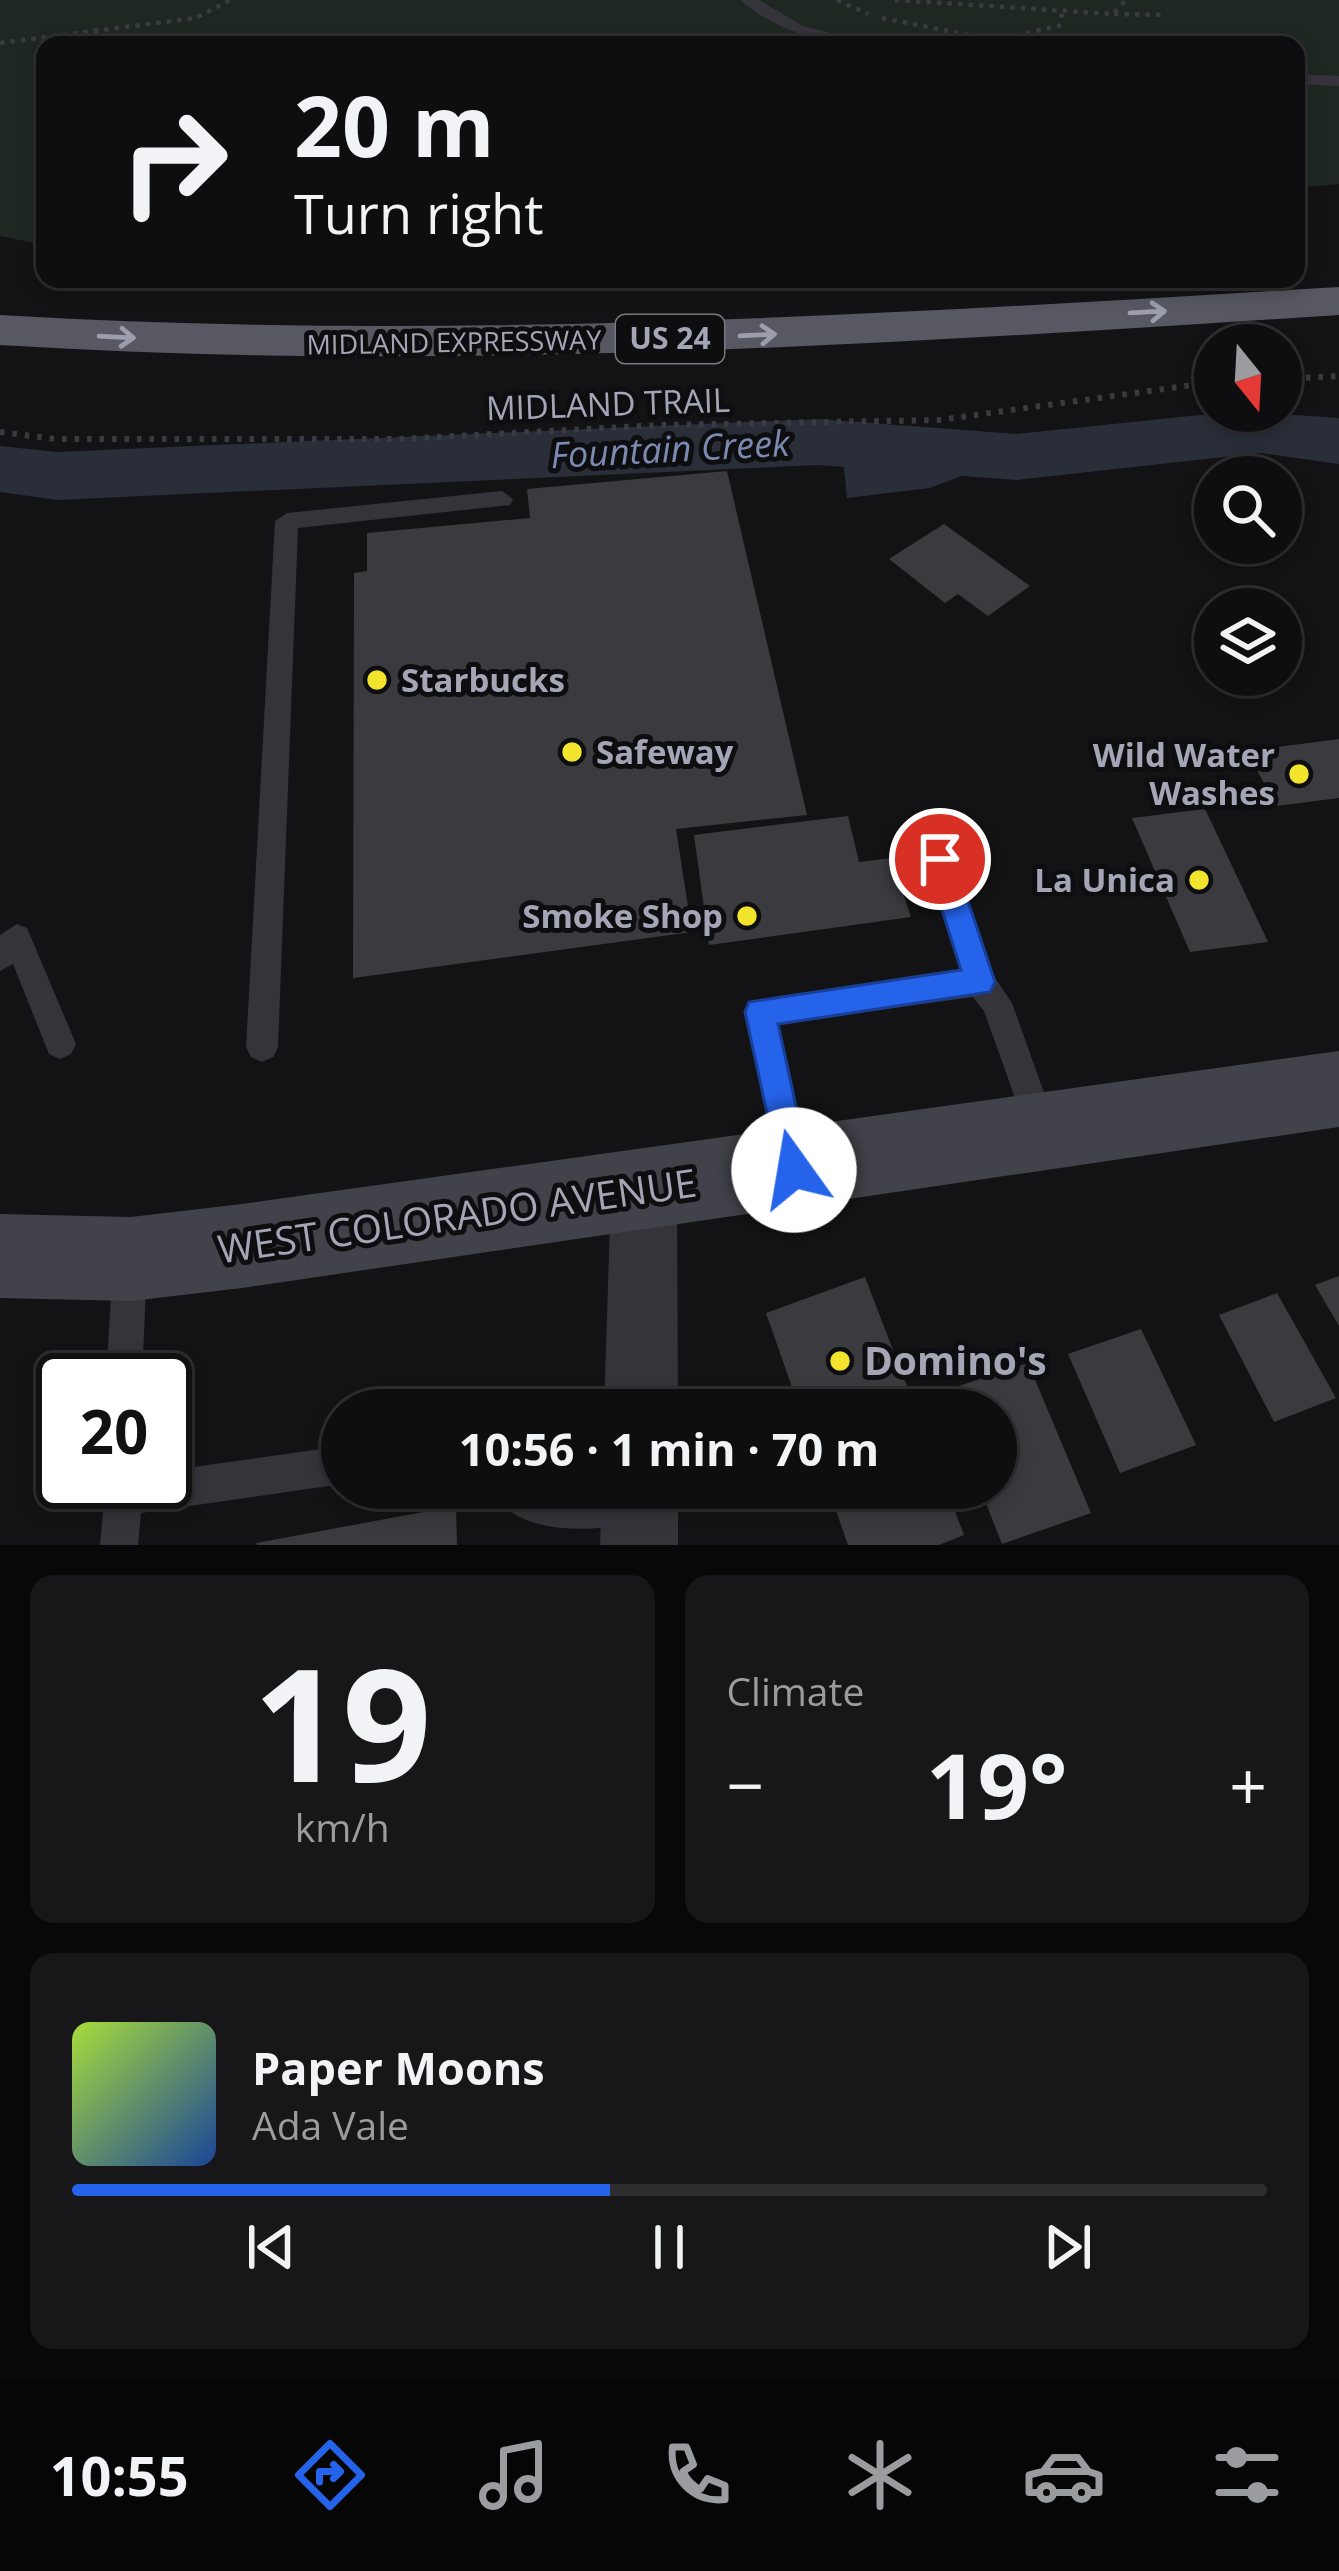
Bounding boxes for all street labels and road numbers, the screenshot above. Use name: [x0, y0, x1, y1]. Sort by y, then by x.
road number: US 24: [616, 315, 724, 363]
street label: MIDLAND EXPRESSWAY: [306, 320, 603, 363]
street label: MIDLAND TRAIL: [485, 377, 731, 430]
street label: WEST COLORADO AVENUE: [214, 1155, 700, 1274]

